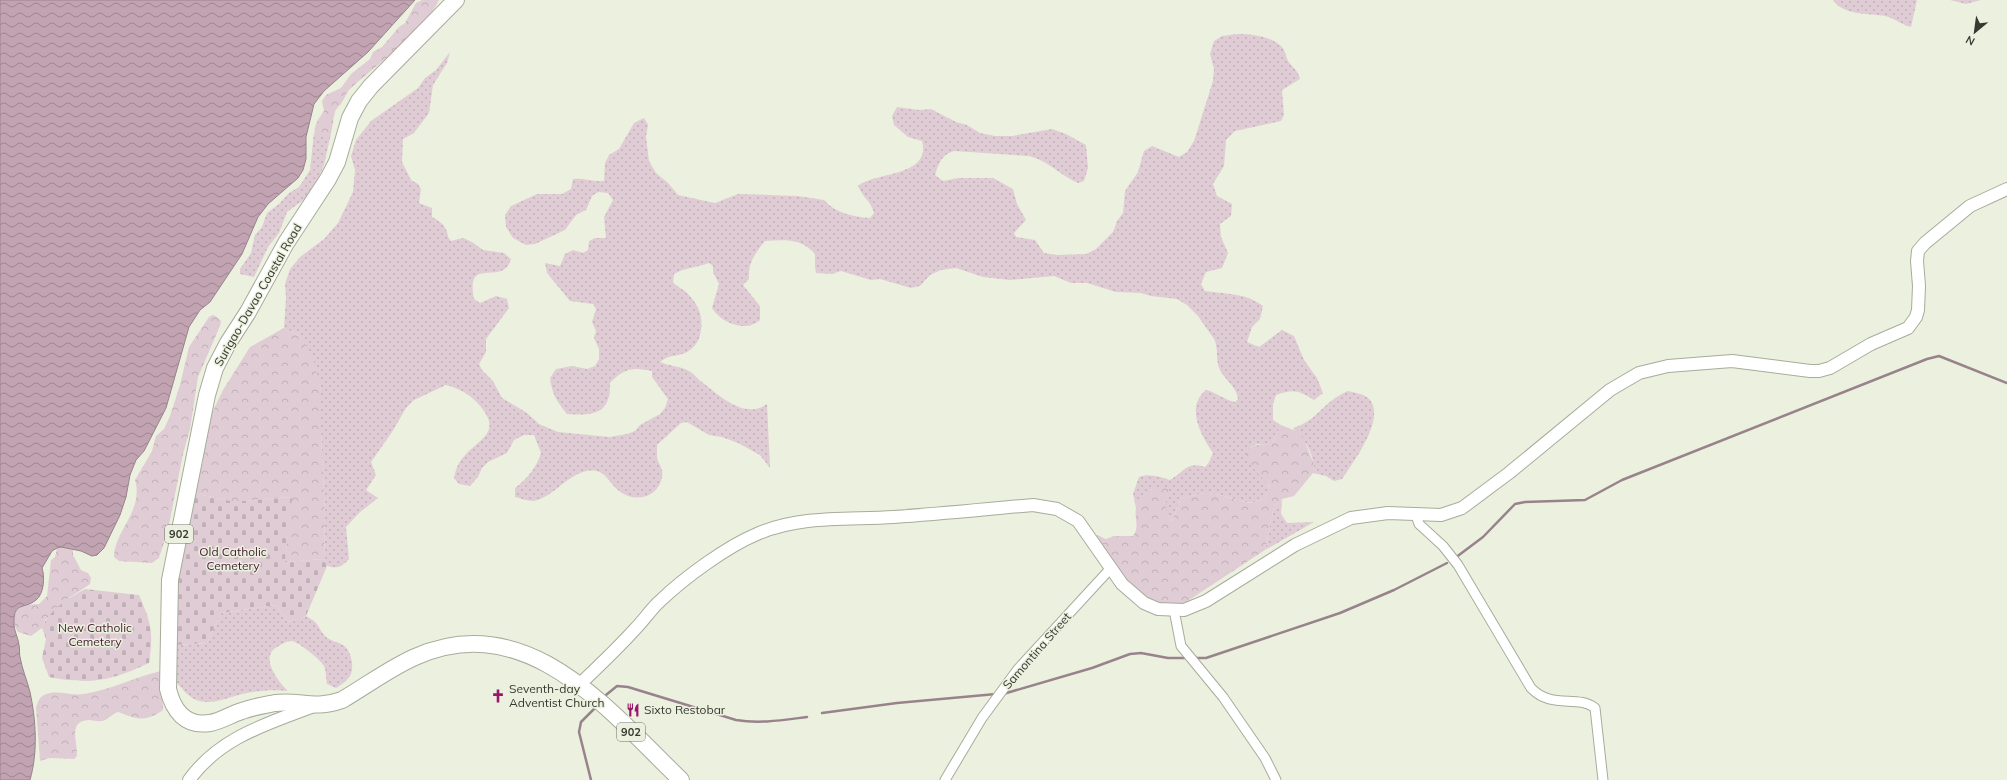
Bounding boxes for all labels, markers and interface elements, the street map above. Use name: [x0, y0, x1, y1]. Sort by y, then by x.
north arrow: [1955, 12, 1995, 52]
text: N: [1963, 33, 1977, 49]
street label: Surigao-Davao Coastal Road: [210, 221, 305, 369]
road number: 902: [165, 525, 193, 543]
park label: Old Catholic Cemetery: [199, 544, 267, 573]
street label: Samontina Street: [999, 609, 1074, 692]
park label: New Catholic Cemetery: [58, 620, 132, 649]
place label: Seventh-day Adventist Church: [509, 681, 605, 710]
church icon: Seventh-day Adventist Church: [490, 688, 506, 704]
restaurant icon: Sixto Restobar: [625, 702, 641, 718]
place label: Sixto Restobar: [644, 702, 726, 717]
road number: 902: [617, 723, 645, 741]

